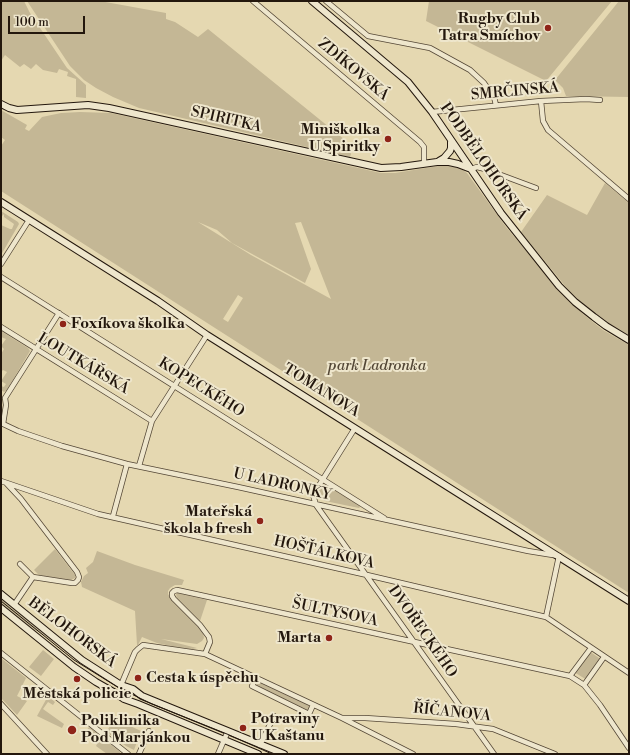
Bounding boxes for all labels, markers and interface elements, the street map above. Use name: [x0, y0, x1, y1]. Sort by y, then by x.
scale bar: [10, 8, 87, 34]
place label: Rugby Club Tatra Smíchov: [439, 10, 540, 45]
text: 100 m: [15, 15, 49, 30]
marker: Rugby Club Tatra Smíchov: [543, 23, 553, 33]
street label: ZDÍKOVSKÁ: [314, 35, 392, 105]
street label: SMRČINSKÁ: [470, 79, 560, 105]
street label: PODBĚLOHORSKÁ: [436, 100, 530, 224]
street label: SPIRITKA: [189, 103, 263, 137]
place label: Miniškolka U Spiritky: [300, 121, 380, 156]
marker: Miniškolka U Spiritky: [383, 134, 393, 144]
place label: Foxíkova školka: [71, 315, 185, 333]
marker: Foxíkova školka: [58, 319, 68, 329]
street label: LOUTKÁŘSKÁ: [34, 330, 132, 398]
street label: KOPECKÉHO: [155, 354, 247, 422]
park label: park Ladronka: [328, 357, 426, 375]
street label: TOMANOVA: [279, 360, 363, 422]
street label: U LADRONKY: [231, 465, 333, 505]
place label: Mateřská škola b fresh: [164, 503, 252, 538]
marker: Mateřská škola b fresh: [255, 516, 265, 526]
street label: HOŠŤÁLKOVA: [272, 533, 376, 573]
street label: DVOŘECKÉHO: [384, 583, 460, 681]
street label: BĚLOHORSKÁ: [24, 594, 120, 672]
street label: ŠULTYSOVA: [290, 595, 380, 631]
place label: Marta: [277, 629, 321, 647]
marker: Marta: [324, 633, 334, 643]
place label: Cesta k úspěchu: [146, 669, 259, 687]
marker: Cesta k úspěchu: [133, 673, 143, 683]
marker: Městská policie: [72, 674, 82, 684]
place label: Městská policie: [23, 685, 131, 703]
street label: ŘÍČANOVA: [412, 700, 492, 726]
place label: Potraviny U Kaštanu: [251, 710, 324, 745]
place label: Poliklinika Pod Marjánkou: [81, 712, 190, 747]
marker: Potraviny U Kaštanu: [238, 723, 248, 733]
marker: Poliklinika Pod Marjánkou: [66, 724, 78, 736]

